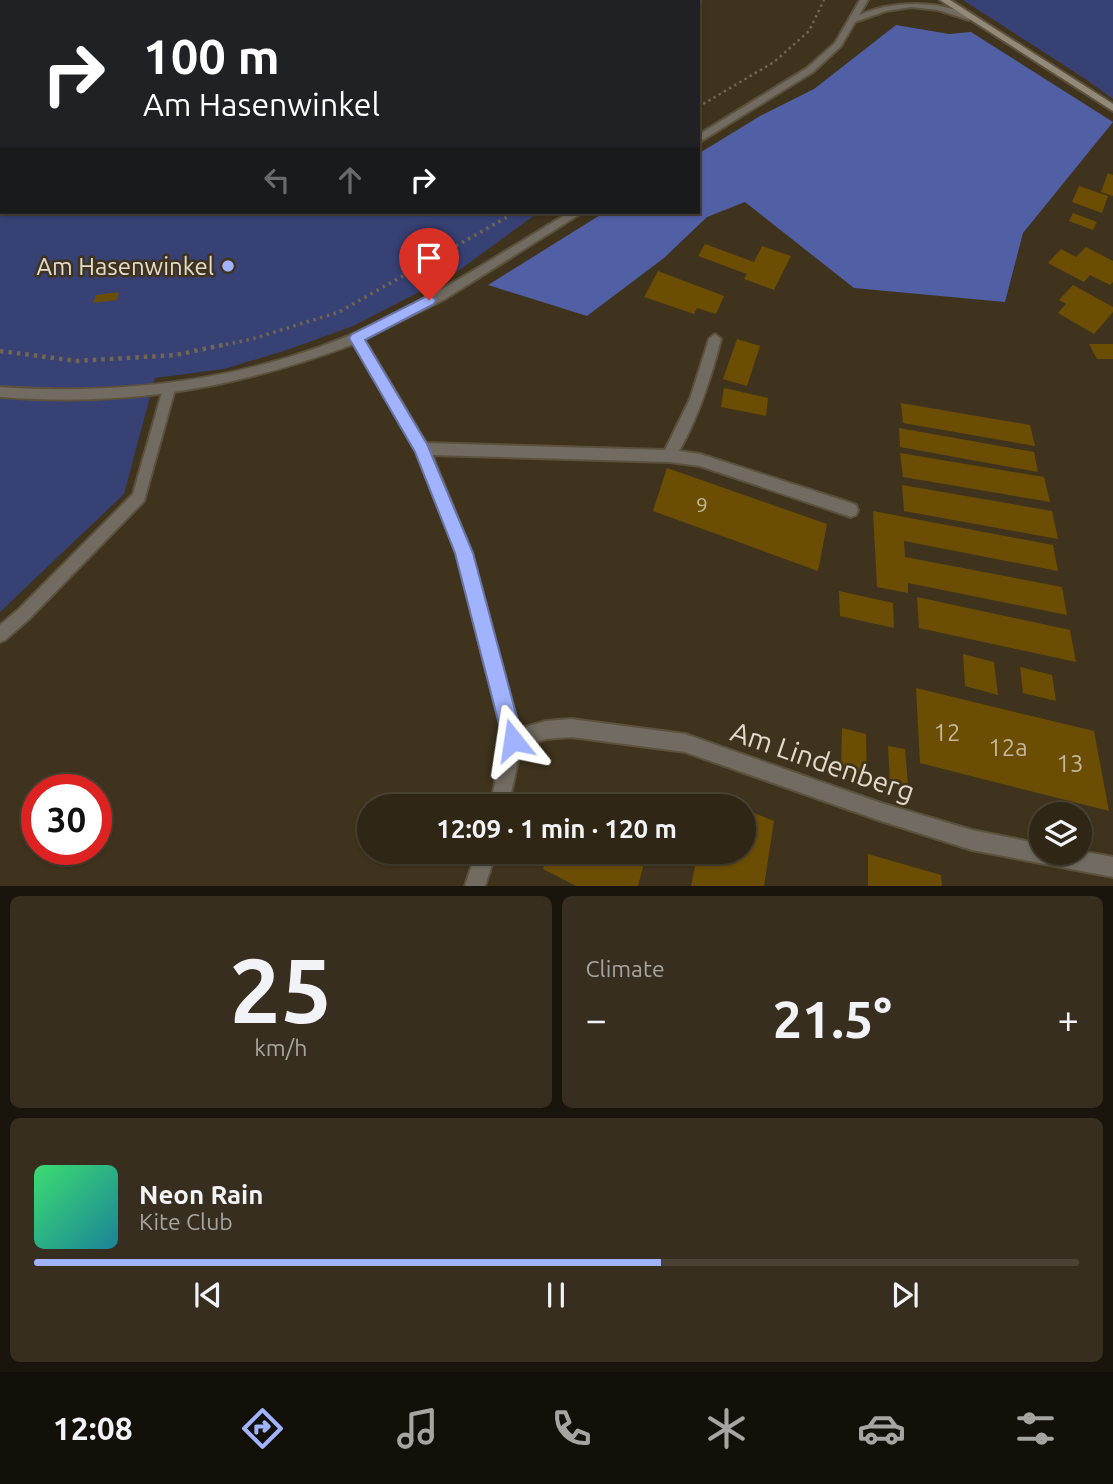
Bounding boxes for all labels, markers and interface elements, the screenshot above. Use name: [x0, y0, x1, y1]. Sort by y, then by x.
icon: right: [28, 28, 119, 119]
text: 100 m: [143, 28, 280, 83]
text: Am Hasenwinkel: [143, 86, 380, 122]
icon: left: [258, 161, 296, 199]
icon: ahead: [331, 161, 369, 199]
icon: right: [404, 161, 442, 199]
pin: [399, 228, 459, 300]
icon: arrive: [410, 239, 448, 277]
place label: Am Hasenwinkel: [36, 253, 214, 280]
marker: Am Hasenwinkel: [220, 258, 236, 274]
house number: 9: [696, 492, 708, 516]
position arrow: [476, 703, 550, 777]
street label: Am Lindenberg: [727, 715, 919, 807]
house number: 12: [933, 719, 961, 746]
house number: 12a: [988, 734, 1028, 761]
house number: 13: [1056, 750, 1084, 777]
speed limit sign: 30: [21, 774, 112, 865]
map controls: [1029, 802, 1092, 865]
button: layers: [1029, 802, 1092, 865]
text: 12:09 · 1 min · 120 m: [436, 814, 677, 843]
text: 25: [229, 938, 332, 1040]
text: Climate: [586, 956, 665, 981]
text: 21.5°: [773, 990, 892, 1048]
text: −: [586, 998, 607, 1040]
text: +: [1058, 998, 1079, 1040]
text: km/h: [254, 1035, 307, 1060]
text: Neon Rain: [139, 1180, 264, 1209]
text: Kite Club: [139, 1209, 233, 1234]
icon: previous: [189, 1276, 227, 1314]
icon: pause: [537, 1276, 575, 1314]
icon: next: [886, 1276, 924, 1314]
icon: directions: [238, 1404, 287, 1453]
icon: music: [393, 1404, 442, 1453]
icon: phone: [547, 1404, 596, 1453]
icon: climate: [702, 1404, 751, 1453]
icon: car: [857, 1404, 906, 1453]
icon: filters: [1011, 1404, 1060, 1453]
text: 12:08: [53, 1410, 133, 1446]

